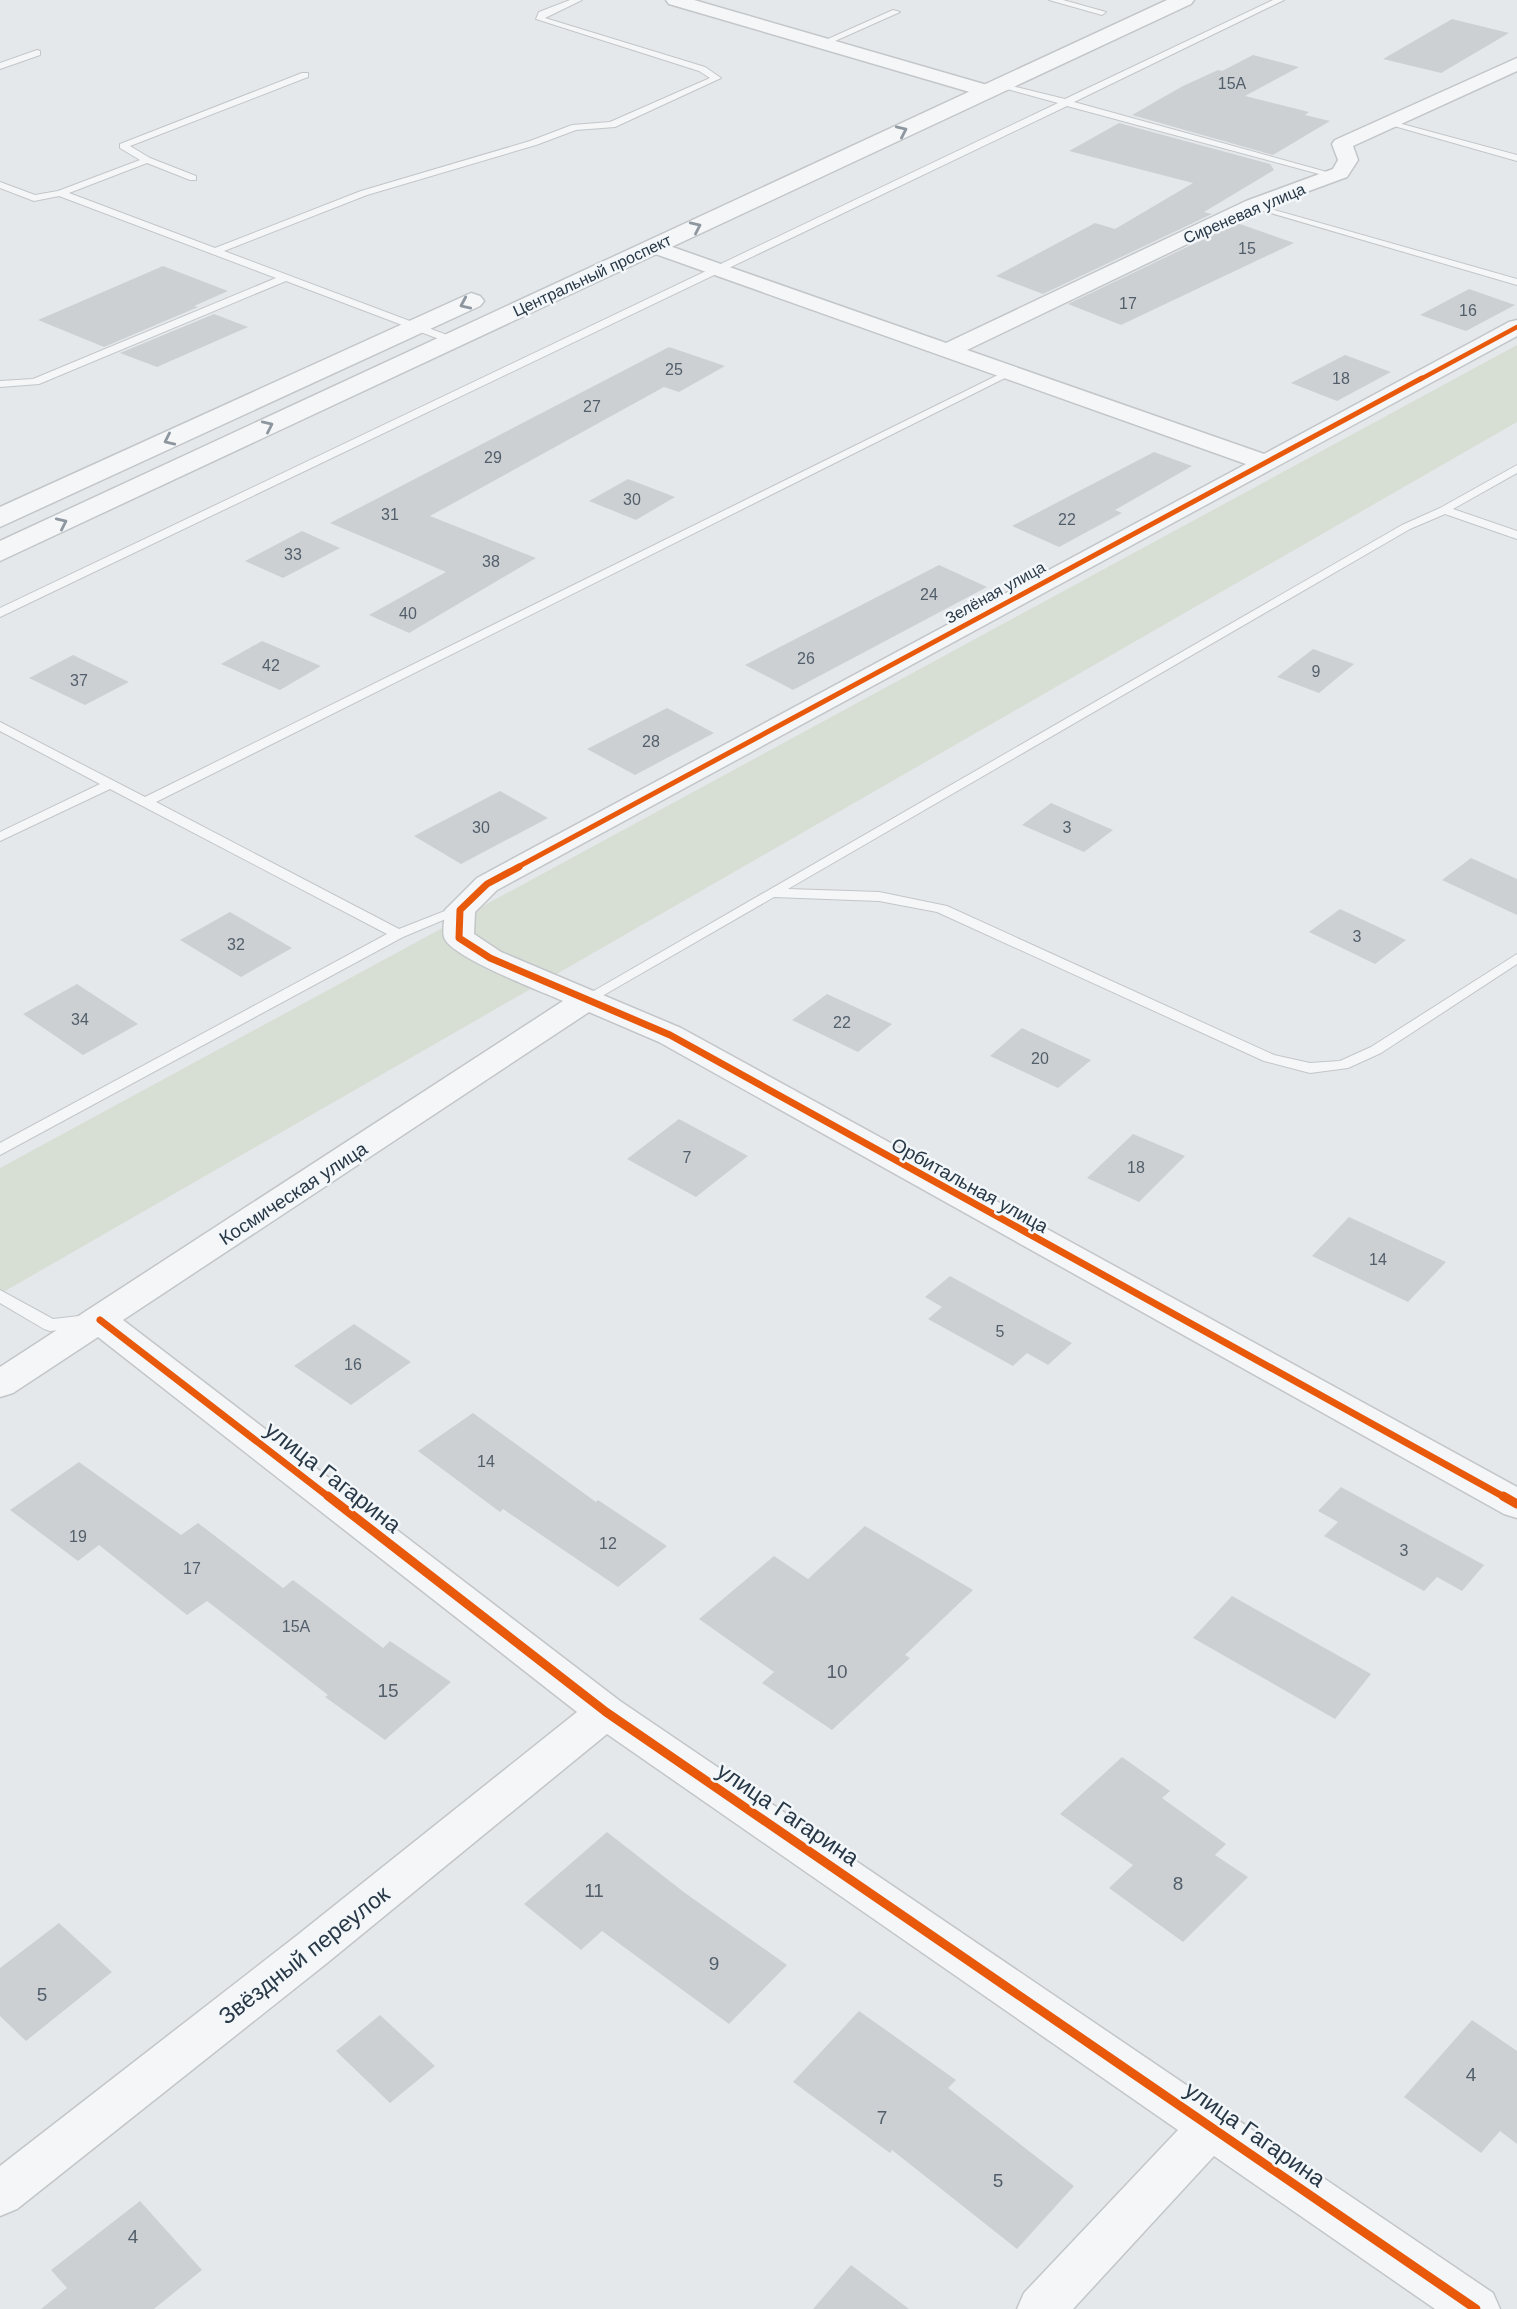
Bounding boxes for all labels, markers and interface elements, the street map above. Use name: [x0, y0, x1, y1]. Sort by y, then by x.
house number: 15А: [1218, 75, 1247, 92]
one-way arrow: [895, 125, 907, 139]
street label: Сиреневая улица: [1181, 180, 1308, 247]
one-way arrow: [689, 221, 701, 235]
street label: Центральный проспект: [510, 231, 675, 320]
house number: 15: [1238, 240, 1256, 257]
house number: 17: [1119, 295, 1137, 312]
one-way arrow: [460, 296, 472, 310]
house number: 16: [1459, 302, 1477, 319]
house number: 25: [665, 361, 683, 378]
house number: 18: [1332, 370, 1350, 387]
house number: 27: [583, 398, 601, 415]
one-way arrow: [260, 420, 273, 434]
one-way arrow: [164, 432, 176, 446]
house number: 29: [484, 449, 502, 466]
house number: 30: [623, 491, 641, 508]
house number: 31: [381, 506, 399, 523]
house number: 22: [1058, 511, 1076, 528]
one-way arrow: [55, 517, 67, 531]
house number: 33: [284, 546, 302, 563]
house number: 38: [482, 553, 500, 570]
street label: Зелёная улица: [943, 558, 1048, 627]
house number: 24: [920, 586, 938, 603]
house number: 40: [399, 605, 417, 622]
house number: 26: [797, 650, 815, 667]
house number: 42: [262, 657, 280, 674]
house number: 9: [1312, 663, 1321, 680]
house number: 37: [70, 672, 88, 689]
house number: 28: [642, 733, 660, 750]
house number: 30: [472, 819, 490, 836]
house number: 3: [1063, 819, 1072, 836]
house number: 3: [1353, 928, 1362, 945]
house number: 32: [227, 936, 245, 953]
house number: 34: [71, 1011, 89, 1028]
house number: 22: [833, 1014, 851, 1031]
house number: 20: [1031, 1050, 1049, 1067]
street label: Орбитальная улица: [888, 1134, 1052, 1237]
street label: Космическая улица: [215, 1138, 371, 1249]
house number: 7: [683, 1149, 692, 1166]
house number: 18: [1127, 1159, 1145, 1176]
house number: 14: [1369, 1251, 1387, 1268]
house number: 5: [996, 1323, 1005, 1340]
house number: 16: [344, 1356, 362, 1373]
street label: улица Гагарина: [260, 1416, 406, 1538]
house number: 14: [477, 1453, 495, 1470]
house number: 19: [69, 1528, 87, 1545]
house number: 12: [599, 1535, 617, 1552]
house number: 3: [1400, 1542, 1409, 1559]
house number: 17: [183, 1560, 201, 1577]
house number: 15А: [282, 1618, 311, 1635]
house number: 10: [826, 1661, 848, 1682]
house number: 15: [377, 1680, 399, 1701]
street label: улица Гагарина: [712, 1757, 864, 1871]
house number: 8: [1173, 1873, 1183, 1894]
street label: Звёздный переулок: [214, 1880, 395, 2030]
house number: 11: [584, 1880, 604, 1901]
house number: 9: [709, 1953, 719, 1974]
house number: 5: [37, 1984, 47, 2005]
house number: 4: [1466, 2064, 1477, 2085]
street label: улица Гагарина: [1180, 2076, 1330, 2192]
house number: 7: [877, 2107, 887, 2128]
house number: 5: [993, 2170, 1003, 2191]
house number: 4: [128, 2226, 139, 2247]

